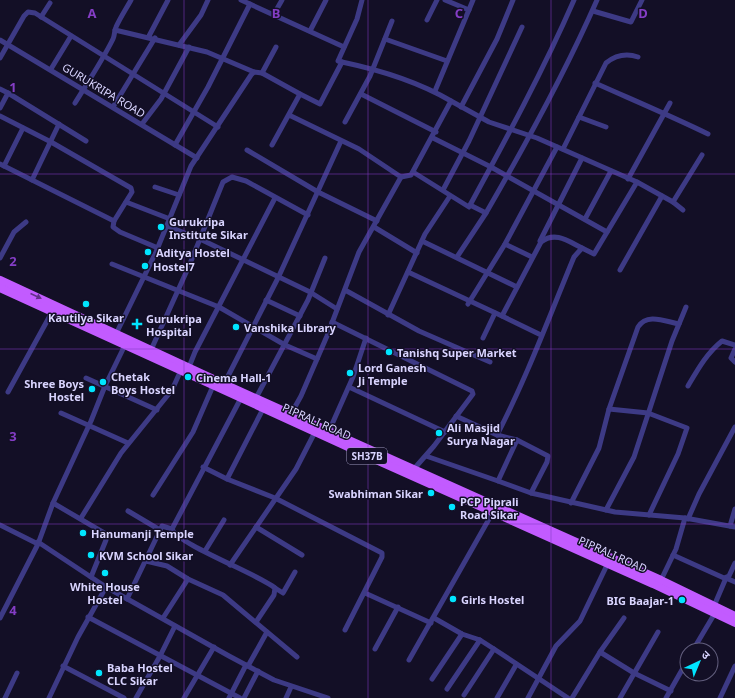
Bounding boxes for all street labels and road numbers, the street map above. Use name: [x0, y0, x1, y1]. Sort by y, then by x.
street label: GURUKRIPA ROAD: [60, 59, 148, 121]
street label: PIPRALI ROAD: [280, 399, 354, 443]
road number: SH37B: [347, 448, 387, 464]
street label: PIPRALI ROAD: [576, 532, 650, 576]

